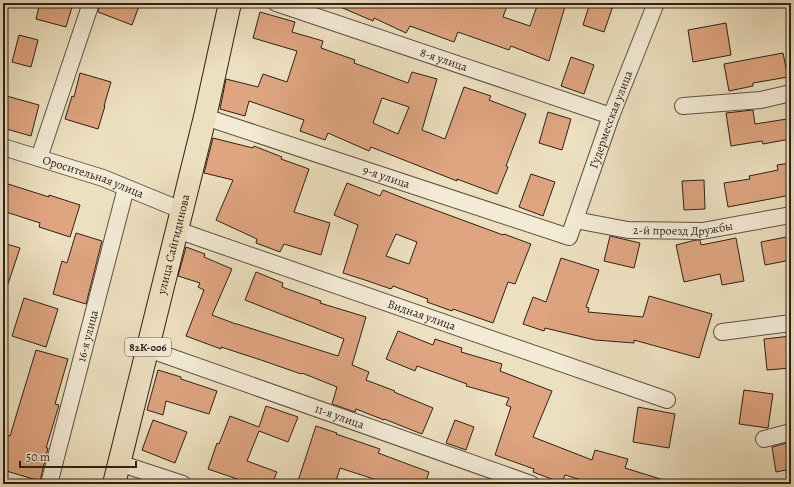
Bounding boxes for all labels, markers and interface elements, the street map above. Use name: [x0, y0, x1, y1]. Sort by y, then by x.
street label: 8-я улица: [418, 44, 470, 75]
street label: Гудермесская улица: [585, 68, 636, 171]
street label: Оросительная улица: [41, 152, 147, 202]
street label: 9-я улица: [361, 162, 412, 192]
street label: улица Сайгидинова: [153, 192, 194, 297]
street label: 2-й проезд Дружбы: [633, 218, 734, 239]
street label: Видная улица: [385, 296, 458, 334]
street label: 16-я улица: [73, 308, 102, 364]
road number: 82К-006: [125, 338, 171, 356]
street label: 11-я улица: [313, 400, 367, 433]
scale bar: [20, 443, 136, 469]
text: 50 m: [26, 449, 50, 465]

